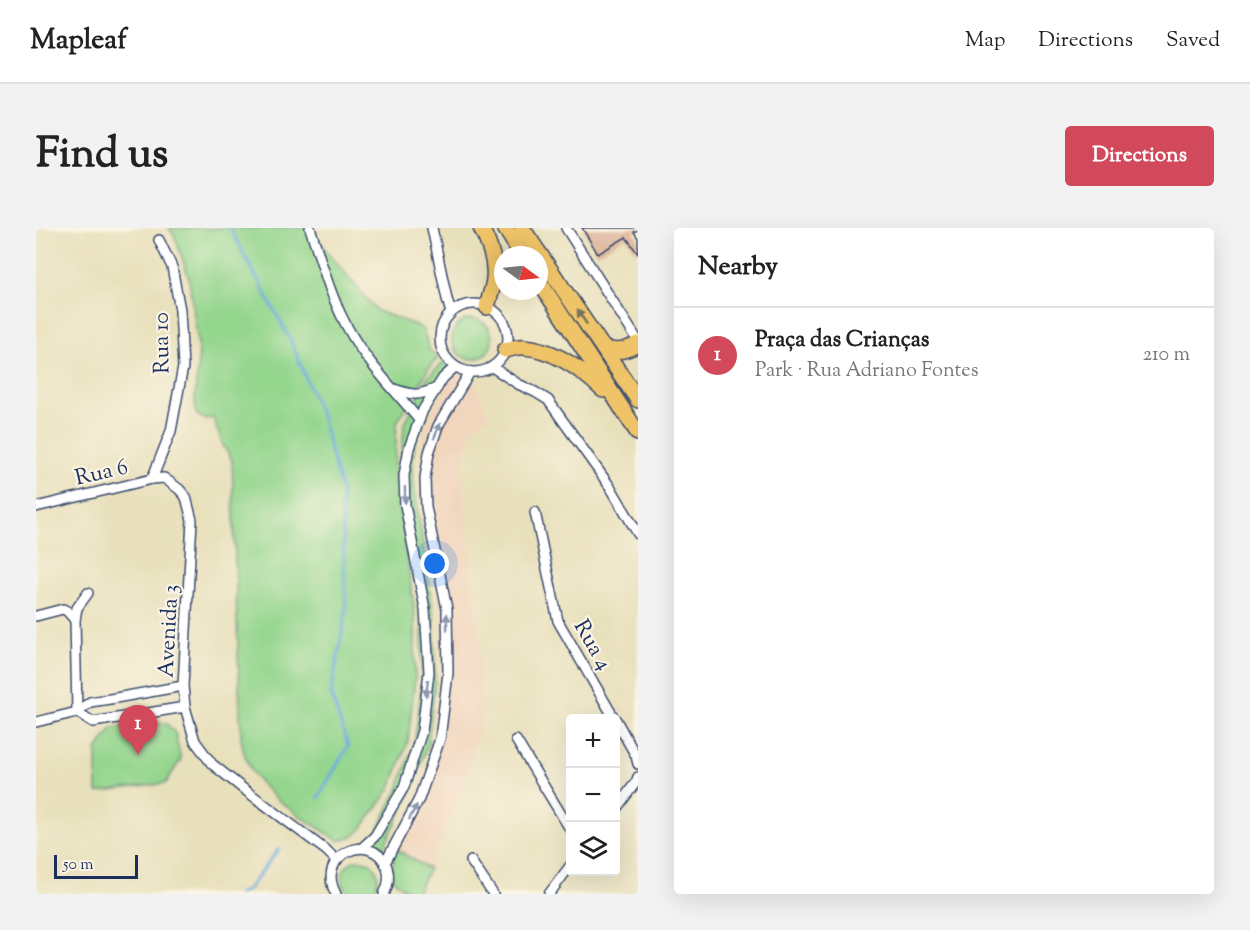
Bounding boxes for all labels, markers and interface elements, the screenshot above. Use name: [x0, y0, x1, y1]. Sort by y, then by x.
text: Mapleaf: [30, 21, 127, 61]
text: Map: [965, 26, 1005, 56]
text: Directions: [1038, 26, 1133, 56]
text: Saved: [1166, 26, 1220, 56]
text: Find us: [36, 126, 168, 186]
button: Directions: [1065, 126, 1214, 186]
north arrow: [494, 246, 548, 300]
text: Nearby: [698, 249, 778, 286]
one-way arrow: [576, 309, 588, 325]
street label: Rua 10: [146, 312, 180, 374]
text: Praça das Crianças: [755, 325, 929, 357]
text: 1: [714, 341, 721, 370]
text: 210 m: [1143, 341, 1190, 370]
text: Park · Rua Adriano Fontes: [755, 357, 979, 386]
one-way arrow: [433, 422, 442, 440]
street label: Rua 6: [72, 452, 131, 496]
one-way arrow: [400, 486, 409, 505]
your location: [420, 549, 449, 578]
street label: Avenida 3: [152, 584, 188, 678]
one-way arrow: [442, 613, 452, 632]
street label: Rua 4: [564, 614, 619, 677]
one-way arrow: [422, 679, 432, 698]
pin: 1: [118, 706, 158, 755]
map controls: [566, 714, 620, 876]
button: +: [566, 714, 620, 768]
button: −: [566, 768, 620, 822]
one-way arrow: [408, 803, 417, 820]
button: layers: [566, 822, 620, 876]
scale bar: [54, 852, 138, 880]
text: 50 m: [63, 854, 94, 877]

